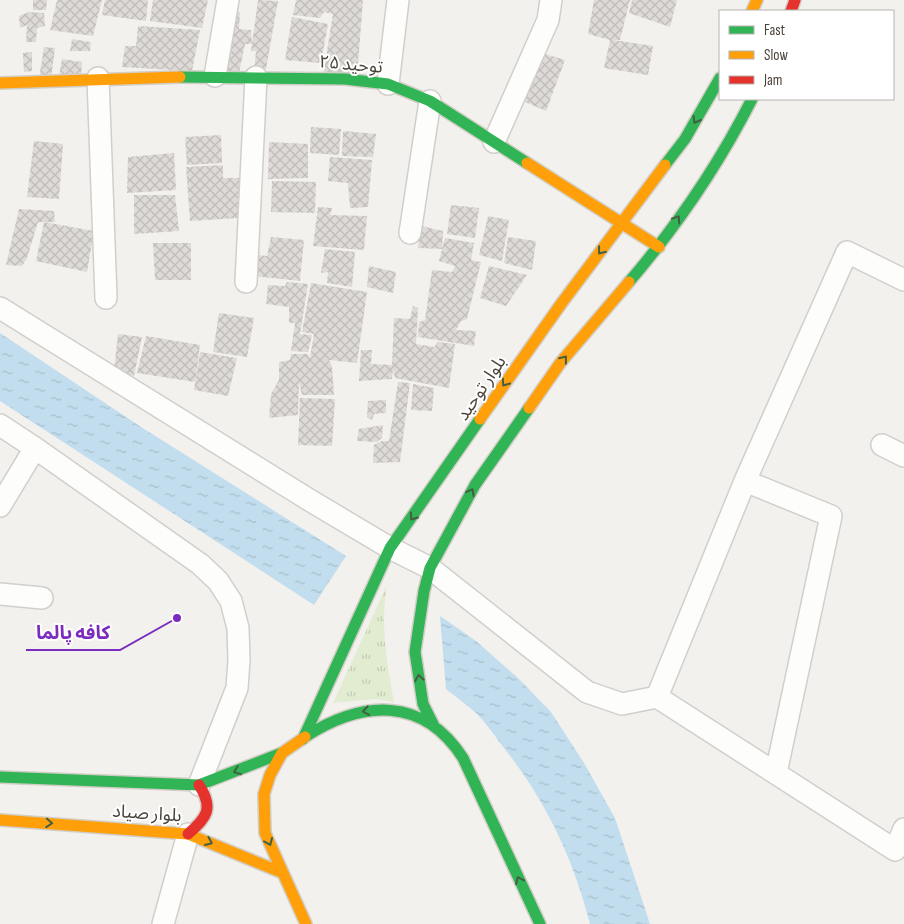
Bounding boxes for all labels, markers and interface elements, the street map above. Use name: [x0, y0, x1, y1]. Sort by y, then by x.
legend: [719, 10, 894, 100]
text: Fast: [764, 21, 786, 40]
text: Slow: [764, 46, 788, 65]
street label: توحید ۲۵: [318, 51, 384, 78]
text: Jam: [763, 71, 782, 90]
one-way arrow: [692, 115, 702, 124]
one-way arrow: [671, 215, 680, 225]
one-way arrow: [597, 246, 606, 255]
street label: بلوار توحید: [452, 352, 511, 425]
one-way arrow: [559, 356, 567, 365]
one-way arrow: [502, 377, 511, 387]
one-way arrow: [465, 488, 475, 497]
one-way arrow: [410, 511, 419, 521]
callout: کافه پالما: [26, 616, 120, 650]
text: کافه پالما: [36, 622, 110, 645]
one-way arrow: [414, 673, 425, 681]
one-way arrow: [362, 706, 370, 716]
one-way arrow: [233, 765, 242, 775]
street label: بلوار صیاد: [112, 801, 182, 826]
one-way arrow: [45, 818, 53, 829]
one-way arrow: [204, 836, 213, 847]
one-way arrow: [262, 837, 273, 846]
one-way arrow: [515, 876, 526, 885]

